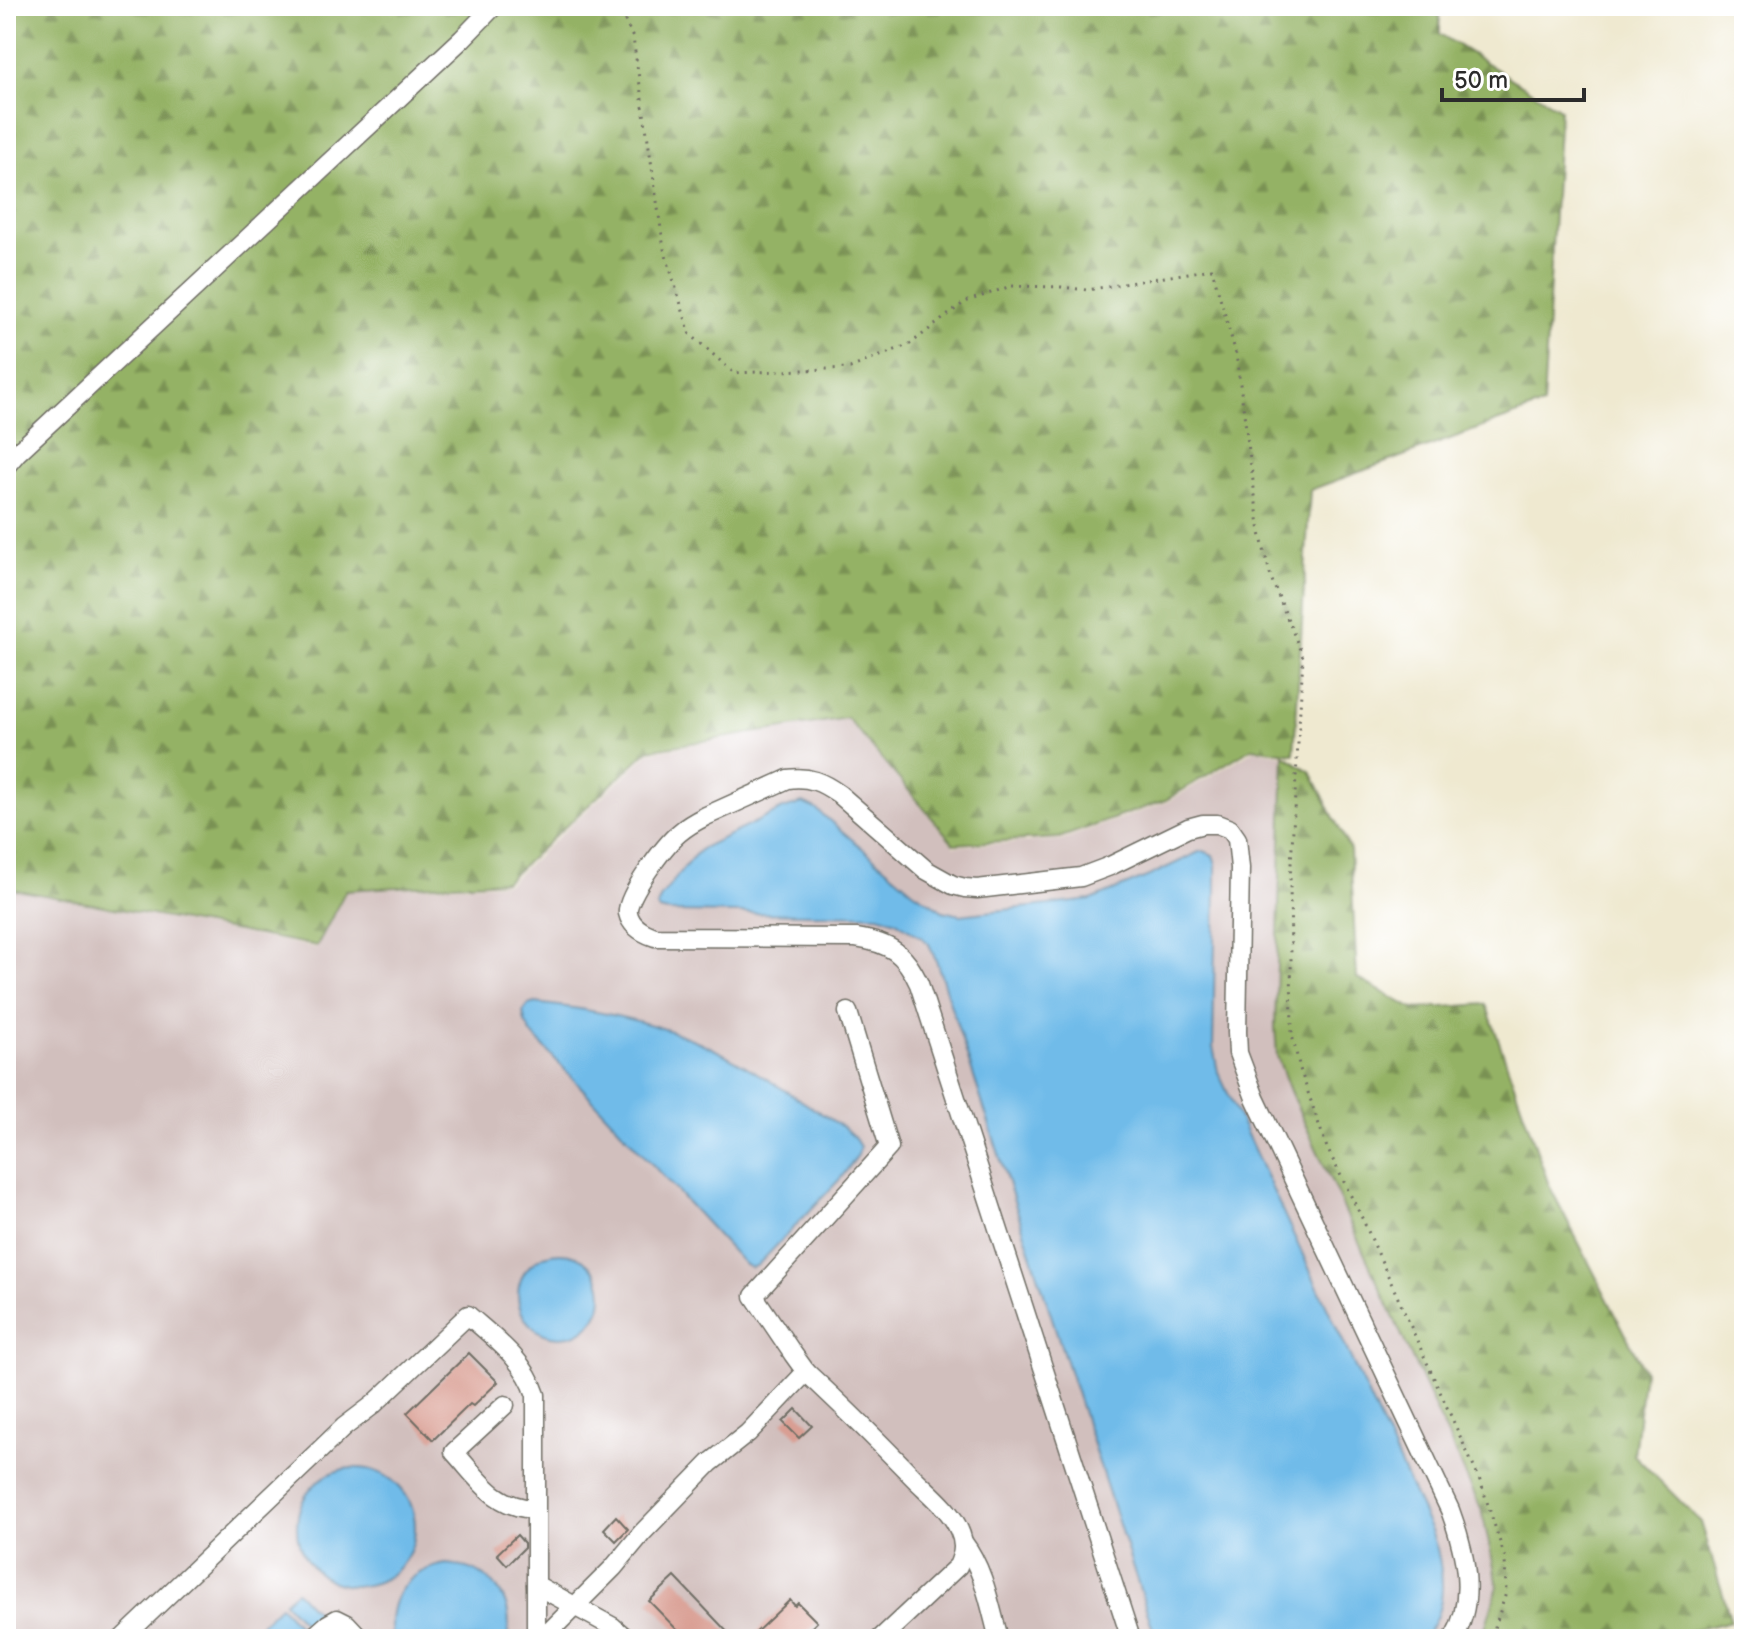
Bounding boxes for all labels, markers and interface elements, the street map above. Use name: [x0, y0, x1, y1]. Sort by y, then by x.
scale bar: [1442, 52, 1584, 102]
text: 50 m: [1454, 66, 1508, 95]

